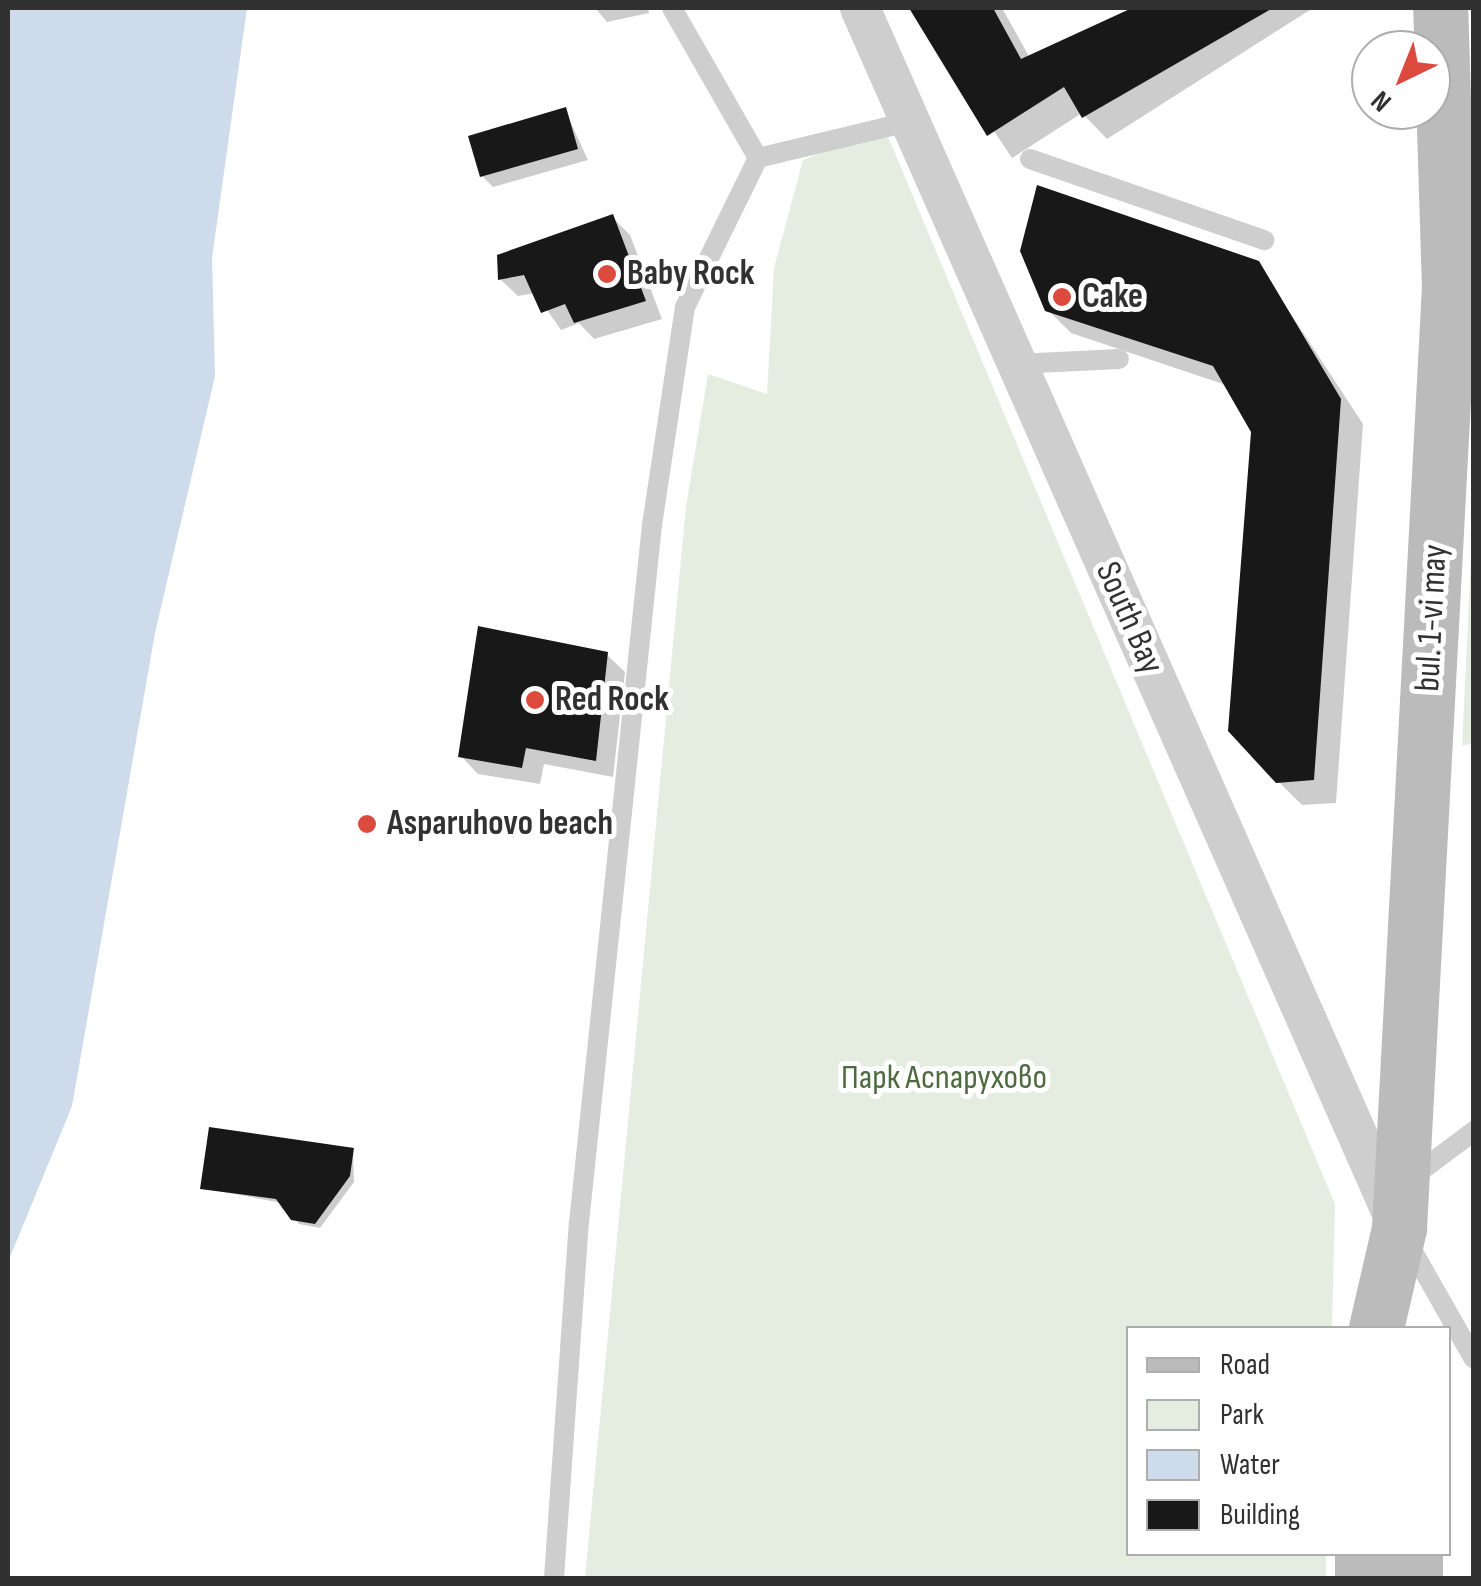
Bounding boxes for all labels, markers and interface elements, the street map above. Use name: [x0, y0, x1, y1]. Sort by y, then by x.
north arrow: [1351, 30, 1451, 130]
text: N: [1365, 84, 1398, 118]
place label: Baby Rock: [627, 253, 755, 295]
marker: Baby Rock: [596, 263, 618, 285]
place label: Cake: [1082, 276, 1143, 318]
marker: Cake: [1051, 286, 1073, 308]
street label: bul. 1-vi may: [1407, 543, 1457, 693]
street label: South Bay: [1086, 556, 1172, 680]
place label: Red Rock: [555, 679, 669, 721]
marker: Red Rock: [524, 689, 546, 711]
place label: Asparuhovo beach: [387, 803, 613, 845]
marker: Asparuhovo beach: [356, 813, 378, 835]
park label: Парк Аспарухово: [841, 1057, 1047, 1099]
legend: [1126, 1326, 1451, 1556]
text: Road: [1220, 1347, 1270, 1383]
text: Park: [1220, 1397, 1264, 1433]
text: Water: [1220, 1447, 1280, 1483]
text: Building: [1220, 1497, 1300, 1533]

